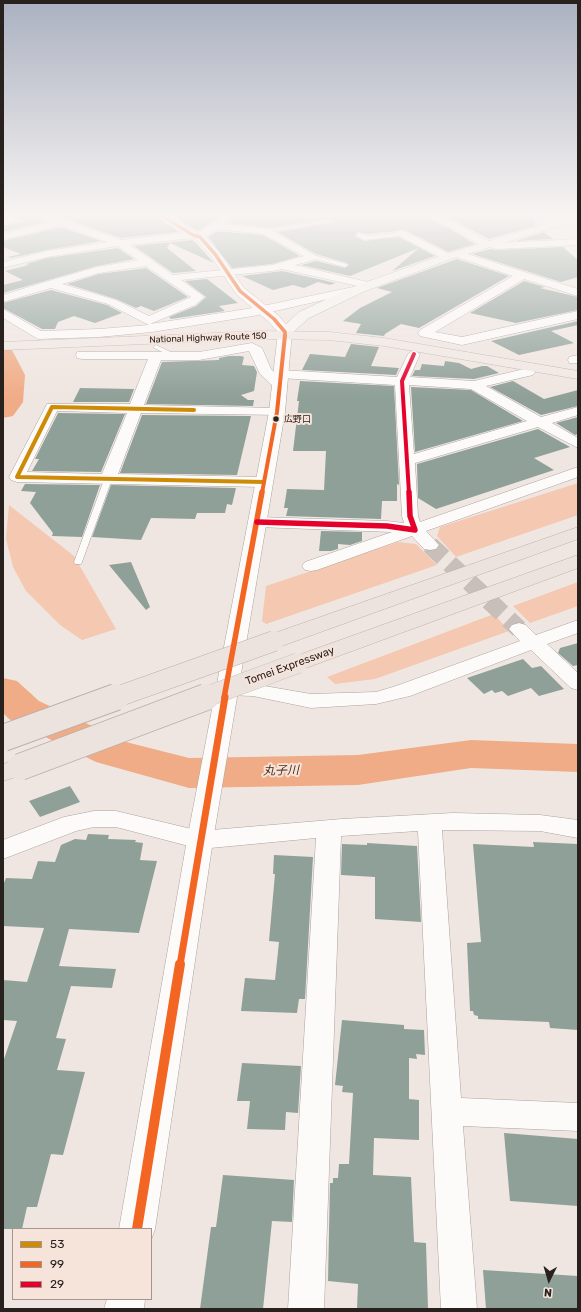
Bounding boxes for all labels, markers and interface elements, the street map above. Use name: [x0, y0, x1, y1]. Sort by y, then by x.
street label: National Highway Route 150: [149, 331, 267, 345]
marker: 広野口: [271, 414, 281, 424]
place label: 広野口: [284, 414, 311, 424]
street label: Tomei Expressway: [244, 644, 336, 688]
water label: 丸子川: [263, 763, 299, 779]
legend: [12, 1228, 152, 1300]
text: 53: [50, 1237, 64, 1251]
text: 99: [50, 1257, 64, 1271]
north arrow: [529, 1260, 569, 1300]
text: 29: [50, 1277, 64, 1291]
text: N: [543, 1286, 552, 1299]

